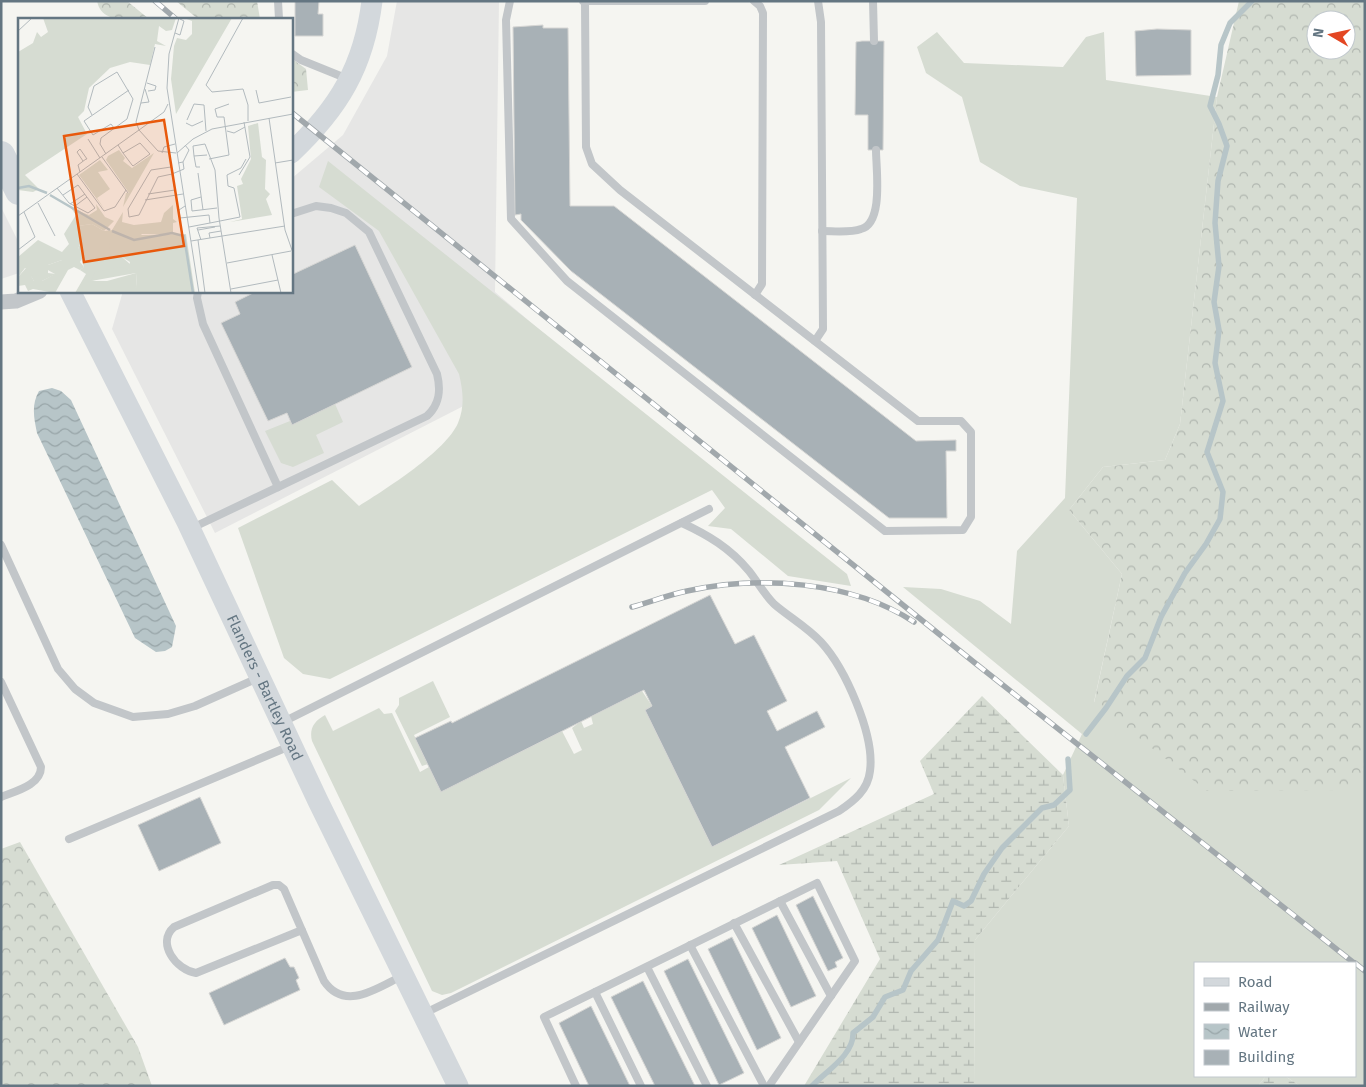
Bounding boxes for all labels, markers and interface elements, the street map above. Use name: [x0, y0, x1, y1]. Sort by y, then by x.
north arrow: [1306, 10, 1356, 60]
inset map: [18, 18, 292, 292]
text: N: [1310, 27, 1328, 39]
street label: Flanders - Bartley Road: [223, 612, 307, 764]
legend: [1194, 962, 1356, 1077]
text: Road: [1238, 973, 1273, 991]
text: Railway: [1238, 998, 1290, 1016]
text: Water: [1238, 1023, 1277, 1041]
text: Building: [1238, 1048, 1294, 1066]

